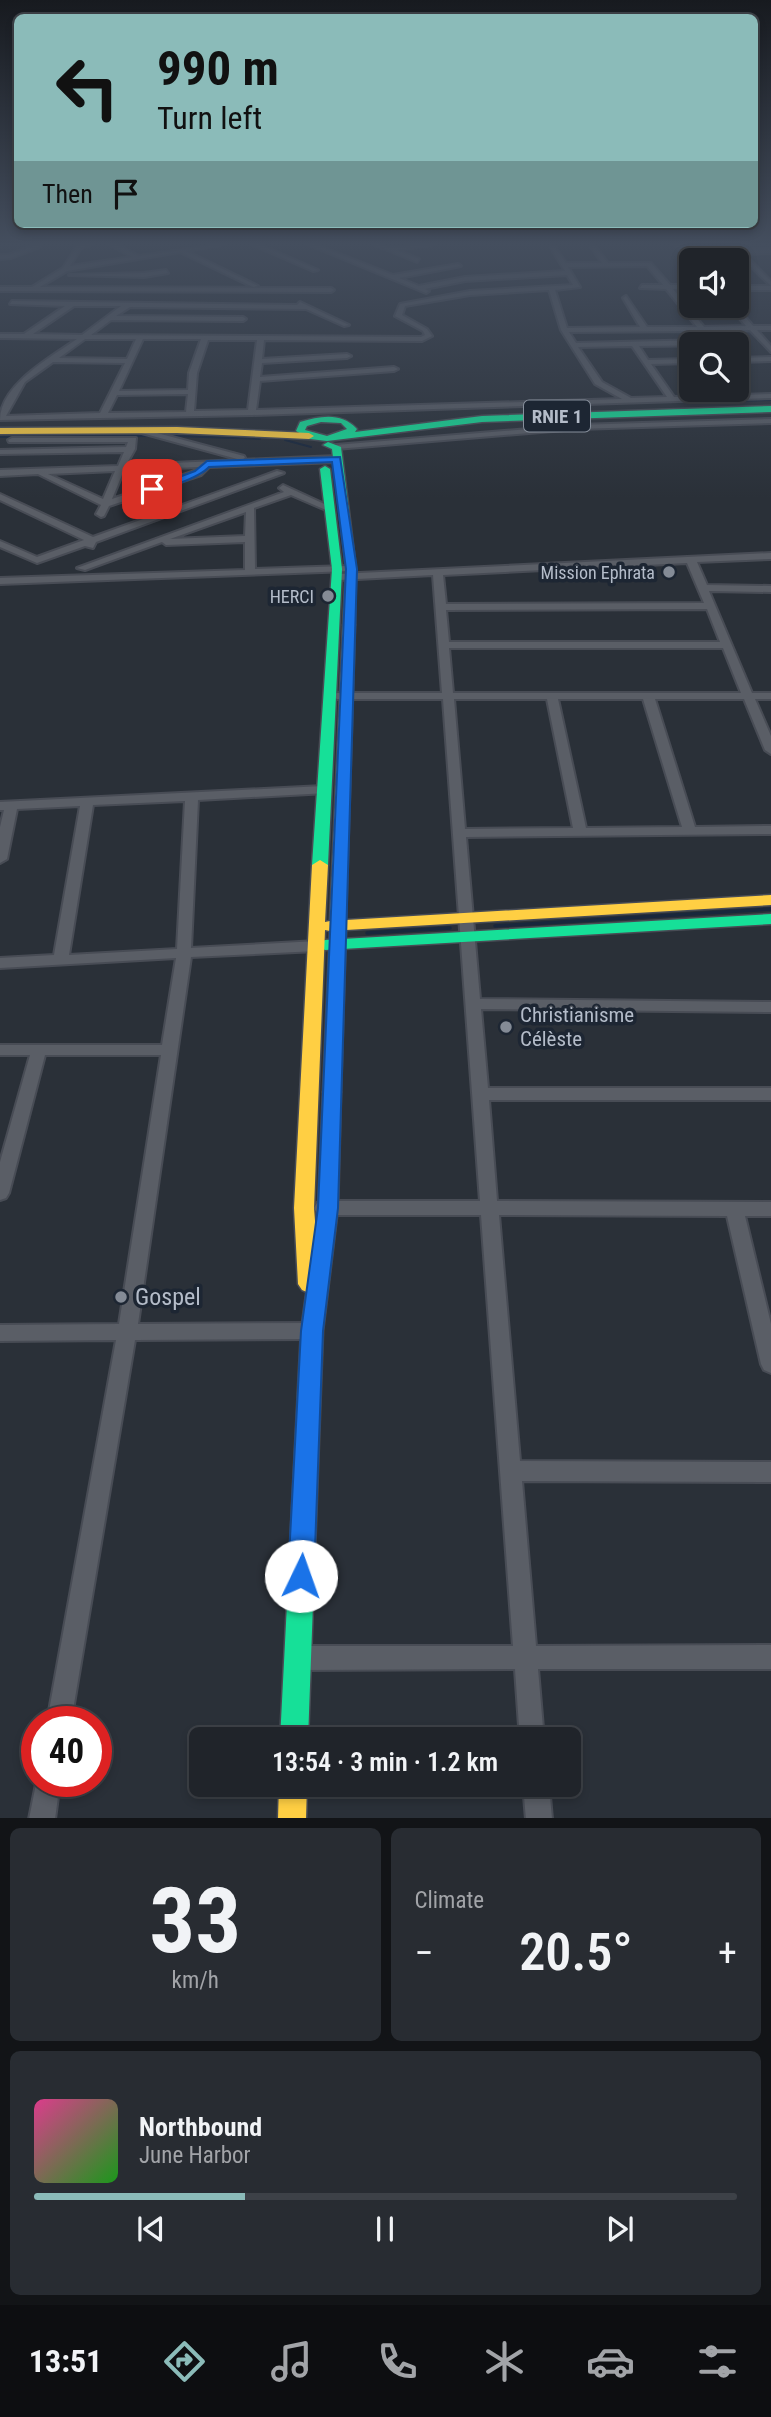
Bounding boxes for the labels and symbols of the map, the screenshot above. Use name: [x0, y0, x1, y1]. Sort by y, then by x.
road number: RNIE 1: [524, 400, 590, 432]
pin: [122, 459, 182, 519]
place label: Mission Ephrata: [541, 562, 655, 583]
marker: Mission Ephrata: [661, 564, 677, 580]
place label: HERCI: [270, 586, 314, 607]
marker: HERCI: [320, 588, 336, 604]
place label: Christianisme Célèste: [520, 1003, 634, 1051]
marker: Christianisme Célèste: [498, 1019, 514, 1035]
place label: Gospel: [135, 1283, 201, 1311]
marker: Gospel: [113, 1289, 129, 1305]
position arrow: [264, 1539, 338, 1613]
speed limit sign: 40: [21, 1706, 112, 1797]

